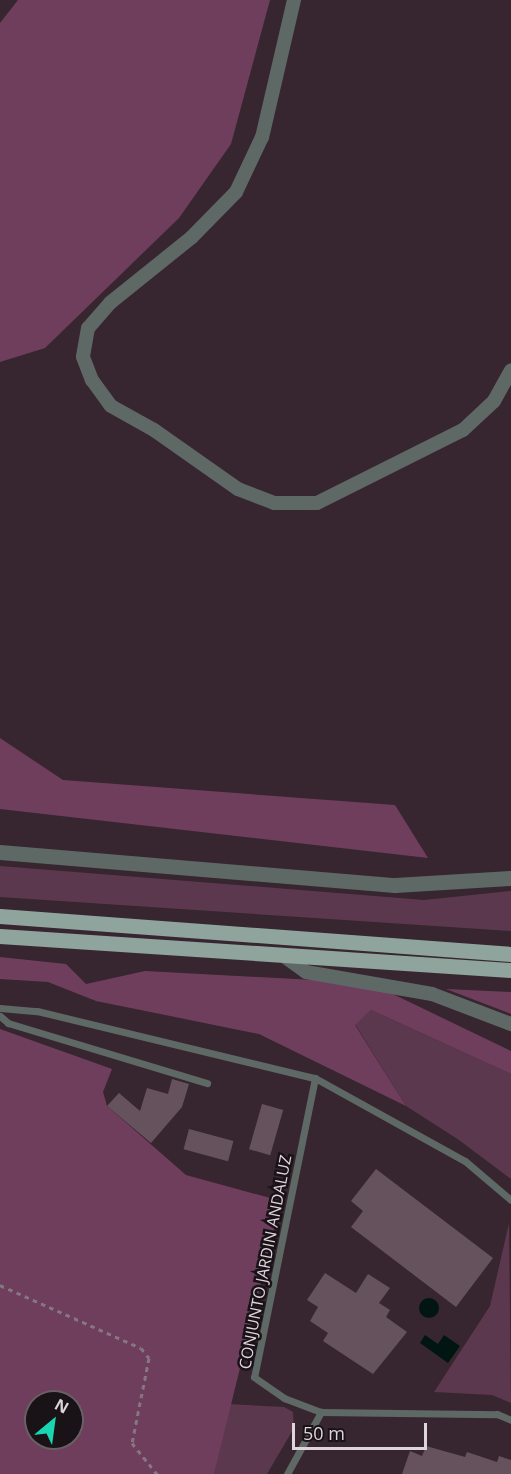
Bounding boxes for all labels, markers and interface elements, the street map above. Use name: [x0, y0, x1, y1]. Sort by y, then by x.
street label: CONJUNTO JARDIN ANDALUZ: [235, 1153, 295, 1371]
north arrow: [24, 1390, 84, 1450]
text: N: [51, 1393, 73, 1419]
scale bar: [295, 1411, 430, 1449]
text: 50 m: [303, 1421, 345, 1445]

